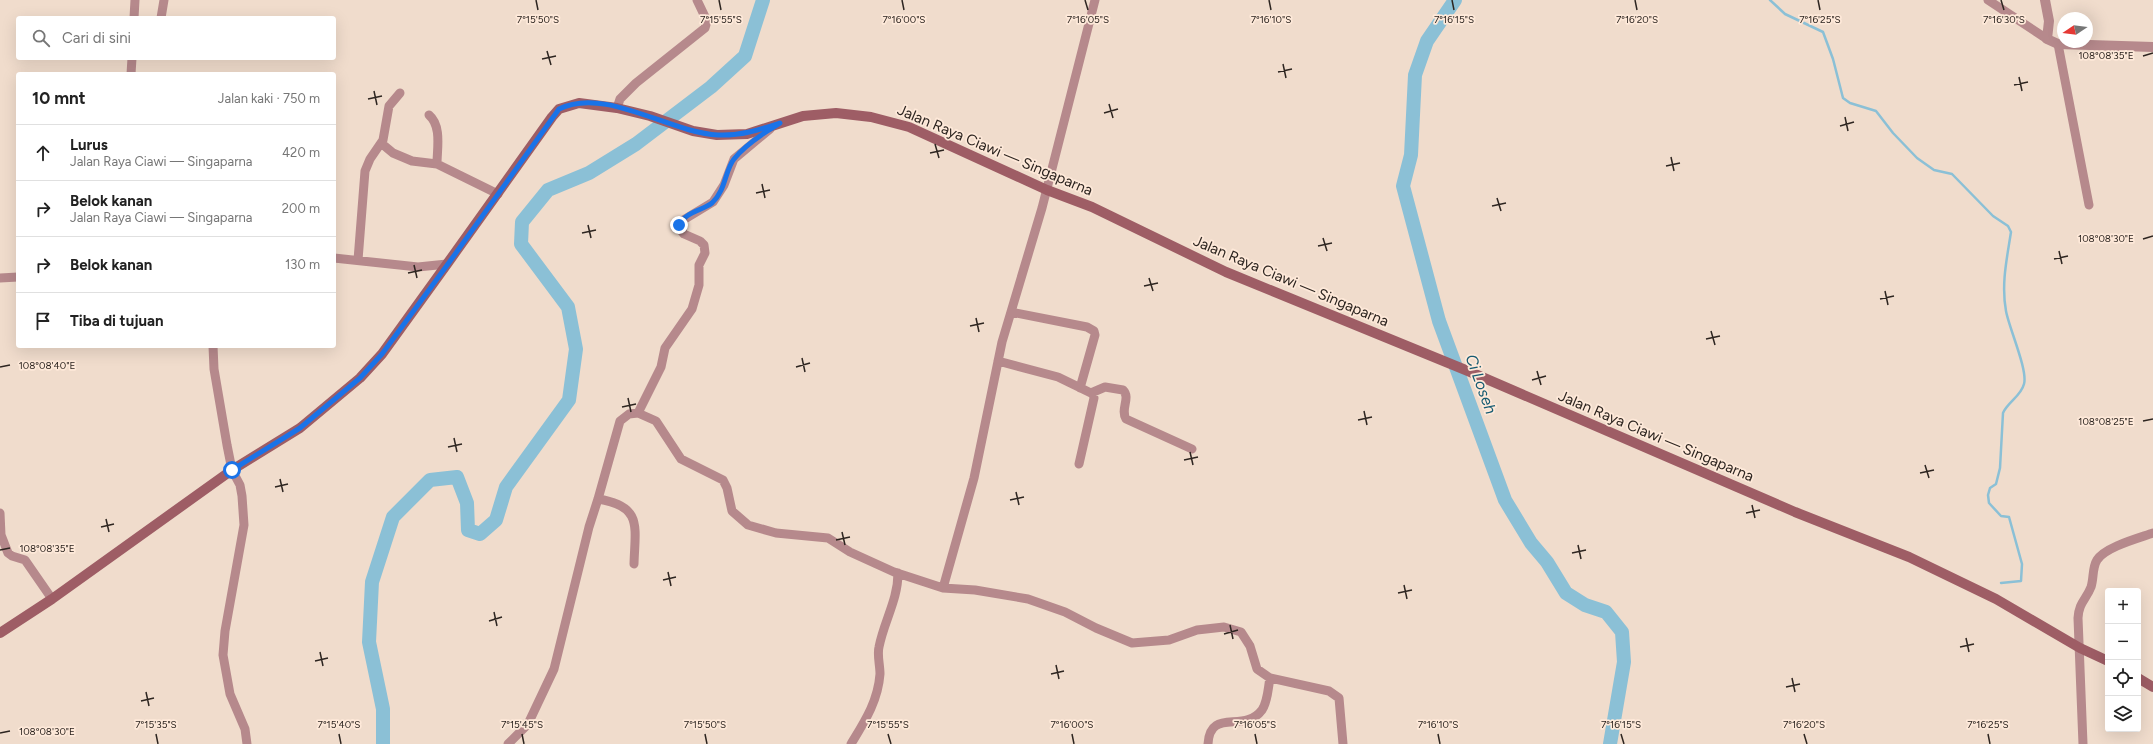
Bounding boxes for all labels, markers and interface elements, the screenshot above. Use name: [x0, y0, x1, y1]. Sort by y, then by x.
north arrow: [2057, 12, 2093, 48]
text: 7°15'50"S: [517, 13, 559, 26]
text: 7°15'55"S: [700, 13, 742, 26]
text: 7°16'00"S: [882, 13, 926, 26]
text: 7°16'05"S: [1067, 13, 1109, 26]
text: 7°16'10"S: [1251, 13, 1291, 26]
text: 7°16'15"S: [1434, 13, 1474, 26]
text: 7°16'20"S: [1616, 13, 1658, 26]
text: 7°16'25"S: [1799, 13, 1841, 26]
text: 7°16'30"S: [1983, 13, 2025, 26]
search box: [16, 16, 336, 60]
icon: search: [30, 27, 52, 49]
text: Cari di sini: [62, 29, 131, 47]
text: 108°08'35"E: [2078, 49, 2134, 62]
text: 10 mnt: [32, 88, 86, 108]
text: Jalan kaki · 750 m: [218, 91, 320, 106]
street label: Jalan Raya Ciawi — Singaparna: [895, 101, 1095, 199]
text: Lurus: [70, 136, 108, 154]
icon: ahead: [32, 142, 54, 164]
text: 420 m: [282, 145, 320, 160]
text: Jalan Raya Ciawi — Singaparna: [70, 154, 252, 169]
text: Belok kanan: [70, 192, 152, 210]
icon: right: [32, 198, 54, 220]
text: 200 m: [282, 201, 320, 216]
text: Jalan Raya Ciawi — Singaparna: [70, 210, 252, 225]
route end: [670, 216, 688, 234]
street label: Jalan Raya Ciawi — Singaparna: [1191, 232, 1391, 330]
text: 108°08'30"E: [2078, 232, 2134, 245]
icon: right: [32, 254, 54, 276]
text: Belok kanan: [70, 256, 152, 274]
text: 130 m: [285, 257, 320, 272]
icon: arrive: [32, 310, 54, 332]
text: Tiba di tujuan: [70, 312, 164, 330]
water label: Ci Loseh: [1461, 352, 1501, 416]
text: 108°08'40"E: [19, 359, 75, 372]
street label: Jalan Raya Ciawi — Singaparna: [1556, 387, 1756, 485]
text: 108°08'25"E: [2078, 415, 2134, 428]
route start: [223, 461, 241, 479]
text: 108°08'35"E: [19, 542, 75, 555]
map controls: [2105, 588, 2141, 732]
button: +: [2105, 588, 2141, 624]
button: −: [2105, 624, 2141, 660]
button: locate: [2105, 660, 2141, 696]
button: layers: [2105, 696, 2141, 732]
text: 7°15'35"S: [135, 718, 177, 731]
text: 7°15'40"S: [318, 718, 360, 731]
text: 7°15'45"S: [501, 718, 543, 731]
text: 7°15'50"S: [684, 718, 726, 731]
text: 7°15'55"S: [867, 718, 909, 731]
text: 7°16'00"S: [1050, 718, 1094, 731]
text: 7°16'05"S: [1234, 718, 1276, 731]
text: 7°16'10"S: [1418, 718, 1458, 731]
text: 7°16'15"S: [1601, 718, 1641, 731]
text: 7°16'20"S: [1783, 718, 1825, 731]
text: 7°16'25"S: [1967, 718, 2009, 731]
text: 108°08'30"E: [19, 725, 75, 738]

